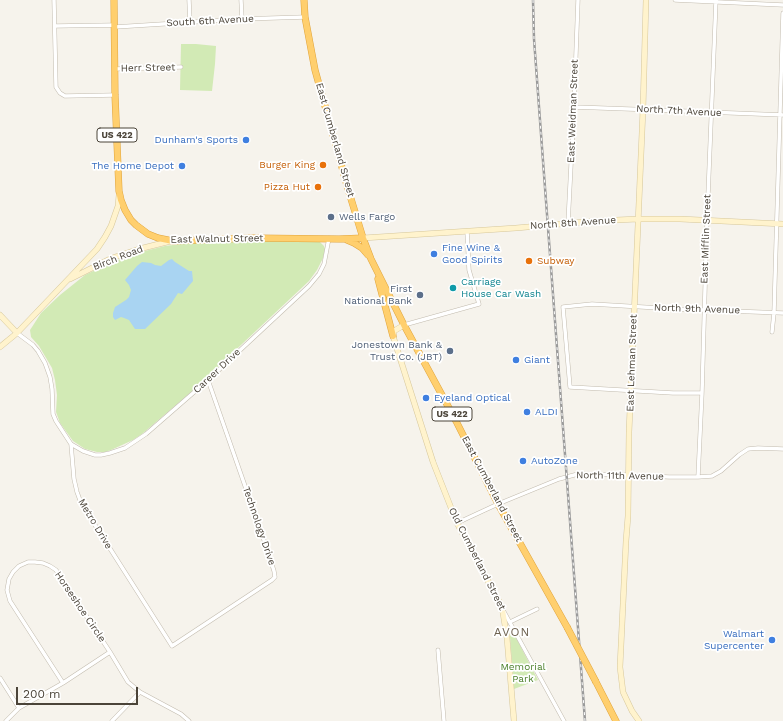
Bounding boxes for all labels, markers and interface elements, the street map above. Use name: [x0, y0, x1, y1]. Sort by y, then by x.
street label: South 6th Avenue: [166, 13, 254, 29]
street label: East Weidman Street: [565, 59, 581, 163]
street label: Herr Street: [121, 62, 175, 74]
street label: East Cumberland Street: [313, 81, 357, 199]
street label: North 7th Avenue: [636, 103, 722, 119]
road number: US 422: [97, 128, 137, 142]
place label: Dunham's Sports: [155, 134, 238, 146]
marker: Dunham's Sports: [241, 135, 251, 145]
place label: Burger King: [259, 159, 315, 171]
place label: The Home Depot: [91, 160, 174, 172]
marker: Burger King: [318, 160, 328, 170]
marker: The Home Depot: [177, 161, 187, 171]
place label: Pizza Hut: [264, 181, 310, 193]
marker: Pizza Hut: [313, 182, 323, 192]
street label: East Mifflin Street: [698, 194, 714, 284]
place label: Wells Fargo: [339, 211, 395, 223]
marker: Wells Fargo: [326, 212, 336, 222]
street label: North 8th Avenue: [530, 214, 616, 232]
street label: East Walnut Street: [170, 232, 264, 246]
place label: Fine Wine & Good Spirits: [442, 242, 502, 266]
street label: Birch Road: [91, 243, 145, 273]
marker: Fine Wine & Good Spirits: [429, 249, 439, 259]
place label: Subway: [537, 255, 574, 267]
marker: Subway: [524, 256, 534, 266]
place label: Carriage House Car Wash: [461, 276, 541, 300]
place label: First National Bank: [344, 283, 412, 306]
marker: Carriage House Car Wash: [448, 283, 458, 293]
marker: First National Bank: [415, 290, 425, 300]
street label: North 9th Avenue: [654, 302, 740, 316]
street label: East Lehman Street: [624, 314, 640, 412]
place label: Jonestown Bank & Trust Co. (JBT): [352, 339, 442, 362]
street label: Career Drive: [191, 346, 243, 396]
marker: Jonestown Bank & Trust Co. (JBT): [445, 346, 455, 356]
place label: Giant: [524, 354, 550, 366]
marker: Giant: [511, 355, 521, 365]
place label: Eyeland Optical: [434, 392, 510, 404]
marker: Eyeland Optical: [421, 393, 431, 403]
place label: ALDI: [535, 406, 558, 418]
road number: US 422: [432, 407, 472, 421]
marker: ALDI: [522, 407, 532, 417]
street label: East Cumberland Street: [459, 434, 525, 544]
place label: AutoZone: [531, 455, 578, 467]
marker: AutoZone: [518, 456, 528, 466]
street label: North 11th Avenue: [576, 469, 664, 483]
street label: Technology Drive: [240, 485, 278, 567]
street label: Metro Drive: [75, 497, 115, 551]
street label: Old Cumberland Street: [446, 506, 508, 612]
street label: Horseshoe Circle: [52, 569, 108, 645]
district label: AVON: [494, 625, 530, 639]
place label: Walmart Supercenter: [704, 628, 764, 652]
marker: Walmart Supercenter: [767, 635, 777, 645]
park label: Memorial Park: [500, 661, 546, 684]
scale bar: [18, 679, 140, 705]
text: 200 m: [23, 687, 60, 701]

